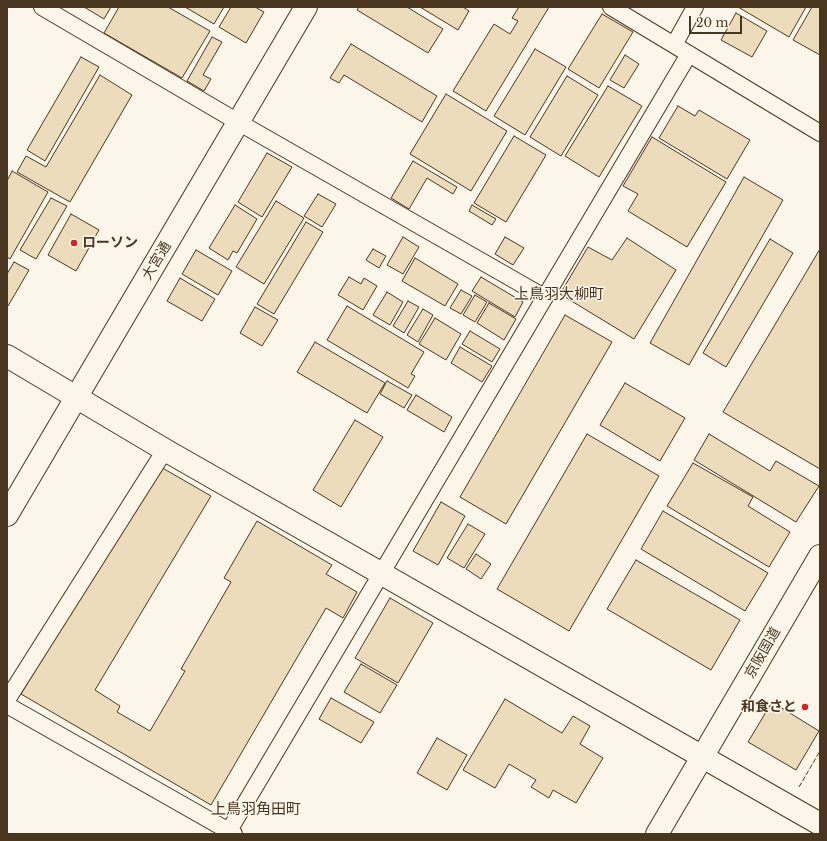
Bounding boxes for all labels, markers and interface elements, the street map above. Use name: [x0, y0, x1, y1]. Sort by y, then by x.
scale bar: [691, 8, 744, 34]
text: 20 m: [696, 15, 728, 30]
place label: ローソン: [82, 235, 138, 251]
marker: ローソン: [69, 238, 79, 248]
street label: 大宮通: [139, 239, 175, 283]
district label: 上鳥羽大柳町: [514, 286, 604, 304]
street label: 京阪国道: [742, 625, 784, 681]
place label: 和食さと: [741, 699, 797, 715]
marker: 和食さと: [800, 702, 810, 712]
district label: 上鳥羽角田町: [211, 801, 301, 819]

